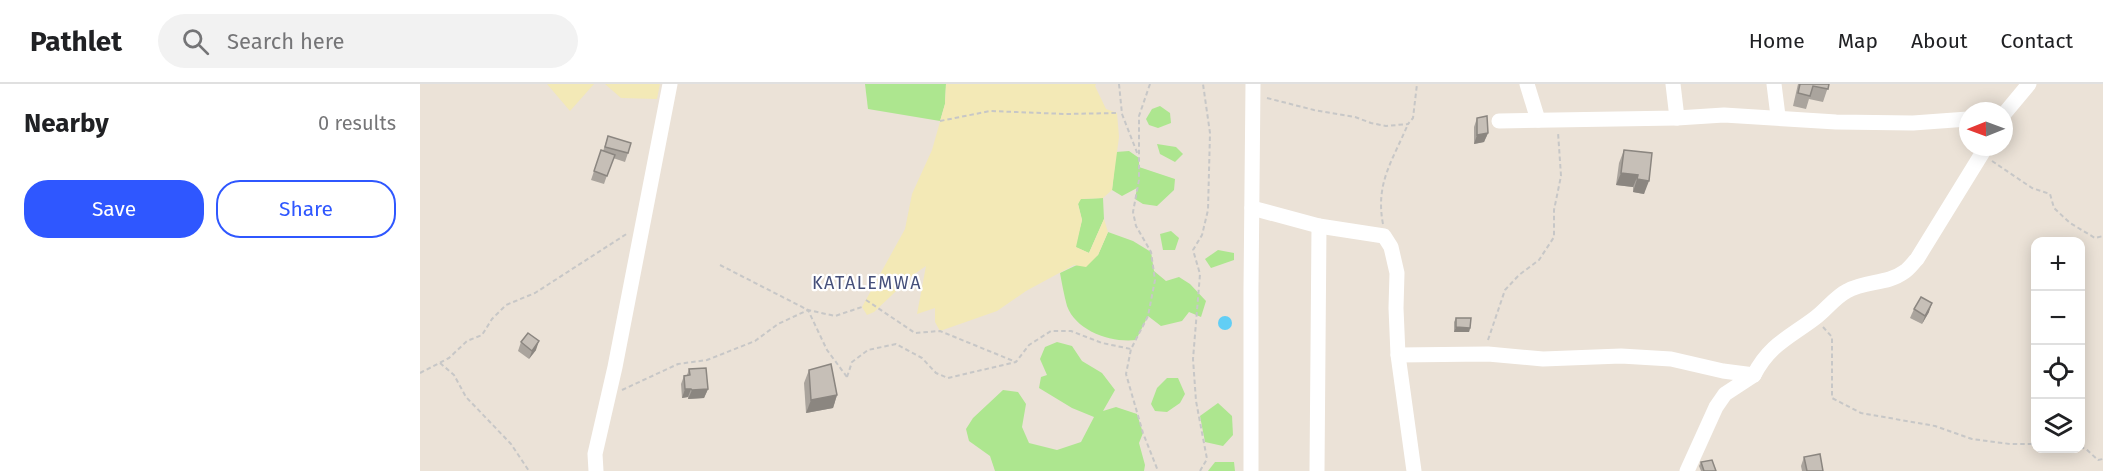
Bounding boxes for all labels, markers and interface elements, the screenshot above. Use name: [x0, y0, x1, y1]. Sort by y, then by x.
search box: [158, 14, 578, 68]
text: Pathlet: [30, 25, 122, 58]
icon: search: [179, 25, 212, 58]
text: Search here: [227, 28, 345, 55]
text: Home: [1749, 28, 1805, 54]
text: Map: [1838, 28, 1878, 54]
text: About: [1911, 28, 1968, 54]
text: Contact: [2001, 28, 2073, 54]
north arrow: [1959, 102, 2013, 156]
text: Nearby: [24, 108, 109, 139]
text: 0 results: [318, 111, 396, 135]
button: Save: [24, 180, 204, 238]
button: Share: [216, 180, 396, 238]
map controls: [2031, 237, 2085, 453]
button: +: [2031, 237, 2085, 291]
district label: KATALEMWA: [812, 272, 922, 294]
button: −: [2031, 291, 2085, 345]
button: locate: [2031, 345, 2085, 399]
button: layers: [2031, 399, 2085, 453]

